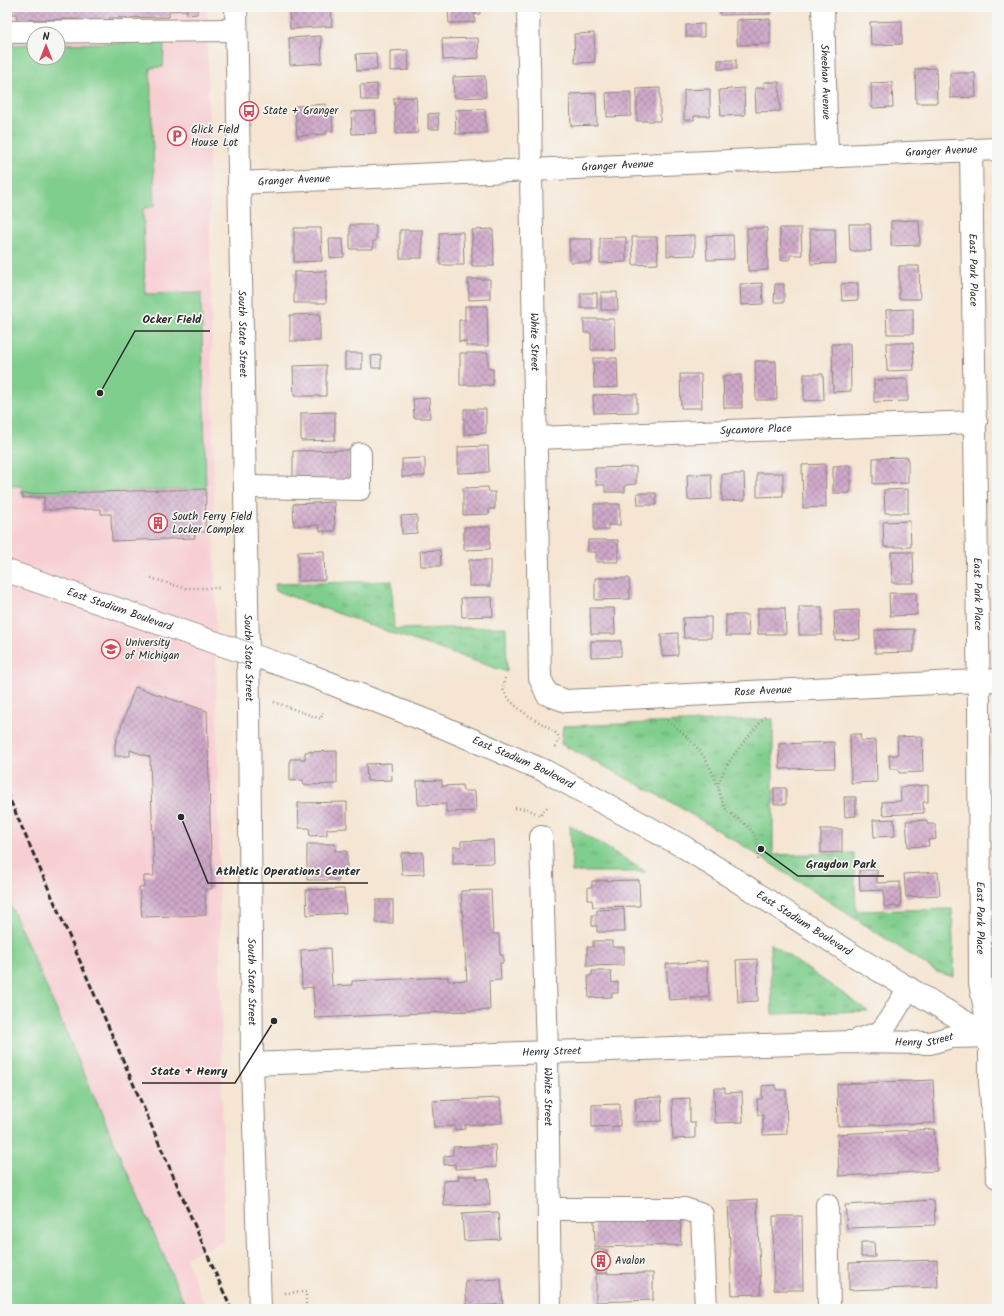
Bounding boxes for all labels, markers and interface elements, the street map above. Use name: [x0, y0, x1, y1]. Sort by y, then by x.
north arrow: [26, 26, 66, 66]
text: N: [43, 28, 50, 46]
street label: Sheehan Avenue: [815, 44, 835, 120]
bus stop icon: State + Granger: [238, 100, 260, 122]
place label: State + Granger: [263, 102, 339, 120]
place label: Glick Field House Lot: [191, 121, 240, 152]
parking icon: Glick Field House Lot: [166, 125, 188, 147]
street label: Granger Avenue: [905, 141, 978, 162]
street label: Granger Avenue: [581, 155, 654, 177]
street label: Granger Avenue: [258, 170, 330, 191]
street label: East Park Place: [963, 233, 982, 307]
street label: South State Street: [232, 290, 252, 379]
callout: Ocker Field: [135, 307, 210, 331]
text: Ocker Field: [142, 310, 202, 329]
street label: White Street: [524, 312, 544, 372]
street label: Sycamore Place: [720, 420, 792, 440]
place label: South Ferry Field Locker Complex: [172, 508, 252, 539]
building icon: South Ferry Field Locker Complex: [147, 512, 169, 534]
street label: East Park Place: [968, 557, 987, 631]
street label: East Stadium Boulevard: [64, 583, 175, 636]
street label: South State Street: [238, 614, 258, 703]
place label: University of Michigan: [125, 634, 180, 665]
school or university icon: University of Michigan: [100, 638, 122, 660]
street label: Rose Avenue: [734, 681, 792, 702]
street label: East Stadium Boulevard: [469, 732, 578, 794]
callout: Graydon Park: [798, 852, 884, 876]
text: Graydon Park: [806, 855, 877, 874]
callout: Athletic Operations Center: [208, 859, 368, 883]
text: Athletic Operations Center: [216, 862, 361, 881]
street label: East Park Place: [971, 881, 989, 955]
street label: East Stadium Boulevard: [752, 886, 856, 961]
street label: South State Street: [242, 938, 261, 1026]
street label: Henry Street: [895, 1028, 954, 1052]
street label: Henry Street: [522, 1042, 582, 1062]
callout: State + Henry: [142, 1059, 235, 1083]
text: State + Henry: [151, 1062, 228, 1081]
street label: White Street: [538, 1067, 557, 1127]
building icon: Avalon: [590, 1250, 612, 1272]
place label: Avalon: [615, 1252, 645, 1270]

